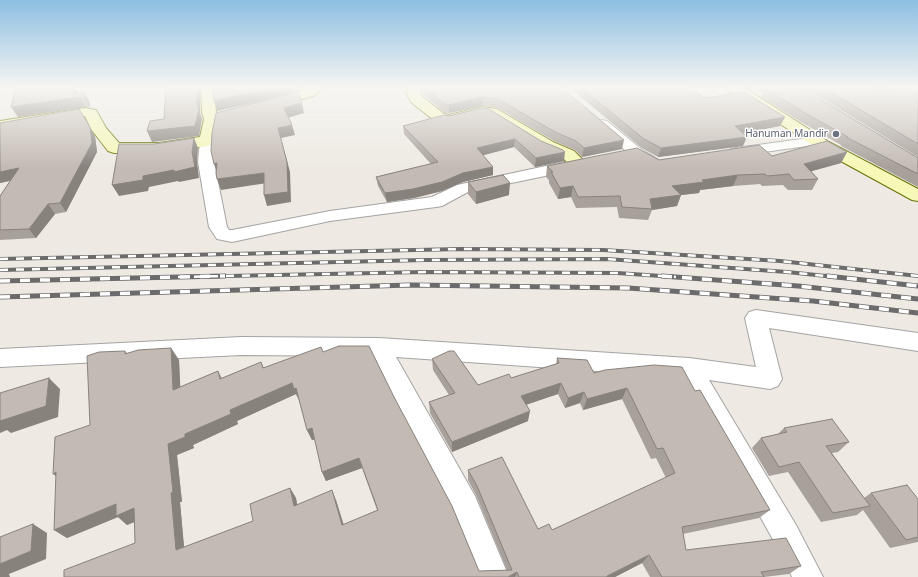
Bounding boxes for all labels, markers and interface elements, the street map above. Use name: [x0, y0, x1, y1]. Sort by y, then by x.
place label: Hanuman Mandir: [745, 128, 828, 140]
marker: Hanuman Mandir: [831, 129, 841, 139]

